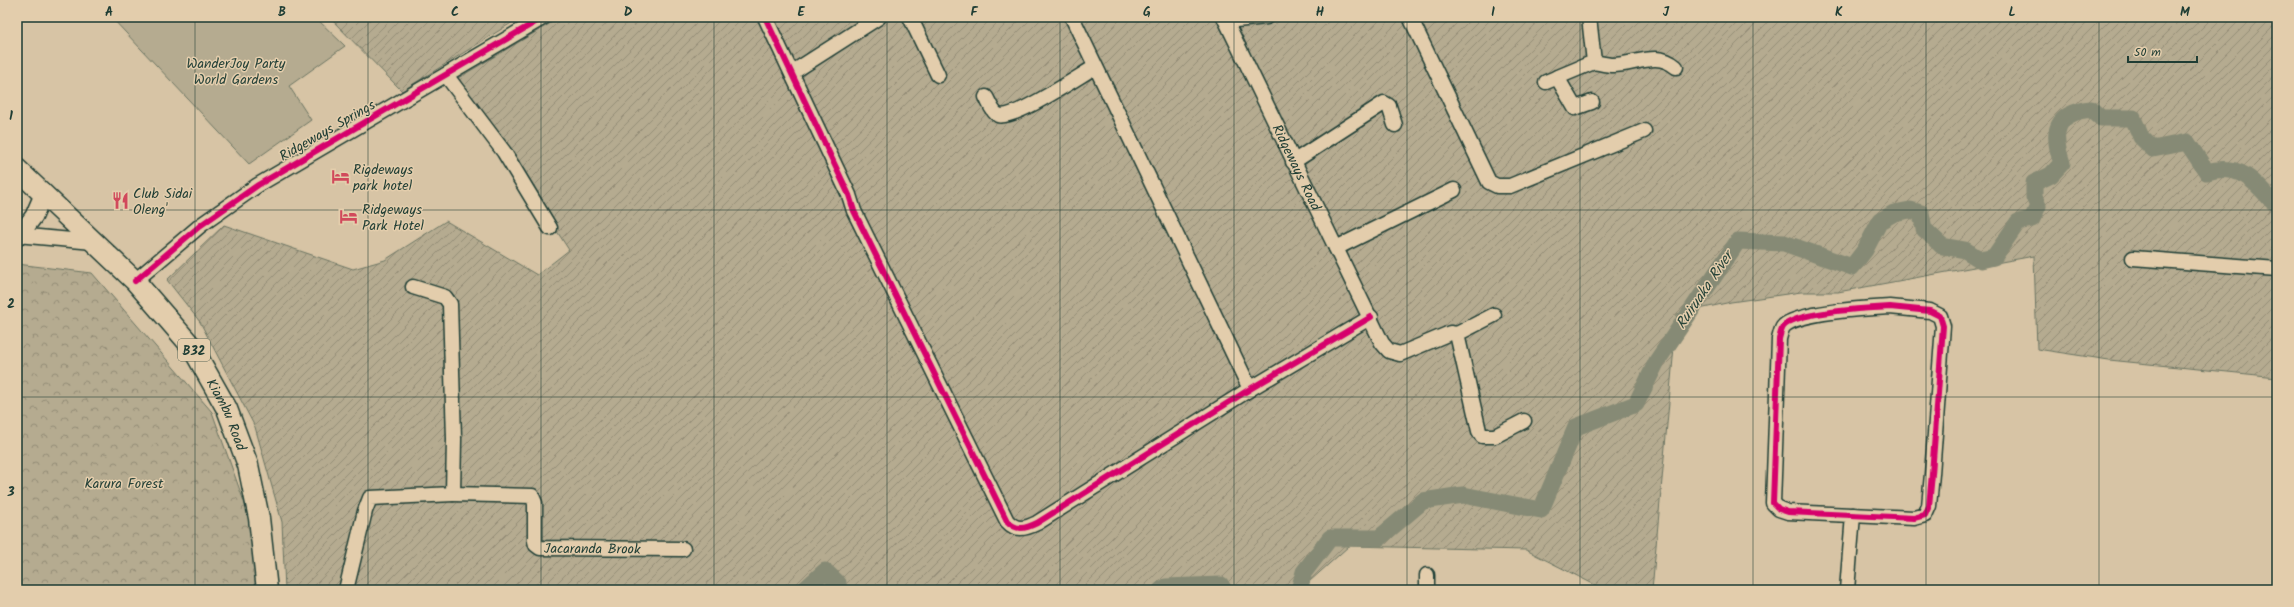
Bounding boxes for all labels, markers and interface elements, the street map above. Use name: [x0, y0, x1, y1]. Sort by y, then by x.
text: A: [105, 2, 113, 23]
text: B: [278, 2, 286, 23]
text: C: [451, 2, 459, 23]
text: D: [624, 2, 633, 23]
text: E: [797, 2, 805, 23]
text: F: [970, 2, 978, 23]
text: G: [1143, 2, 1151, 23]
text: H: [1316, 2, 1325, 23]
text: I: [1491, 2, 1495, 23]
text: J: [1663, 2, 1670, 23]
text: K: [1835, 2, 1843, 23]
text: L: [2008, 2, 2016, 23]
text: M: [2180, 2, 2190, 23]
scale bar: [2128, 38, 2197, 64]
text: 50 m: [2134, 43, 2161, 62]
park label: WanderJoy Party World Gardens: [187, 53, 286, 91]
street label: Ridgeways Springs: [275, 94, 380, 167]
text: 1: [9, 106, 13, 127]
street label: Ridgeways Road: [1266, 121, 1327, 216]
place label: Rigdeways park hotel: [352, 159, 413, 197]
hotel icon: Rigdeways park hotel: [330, 167, 350, 187]
place label: Club Sidai Oleng': [133, 183, 193, 221]
restaurant icon: Club Sidai Oleng': [110, 191, 130, 211]
place label: Ridgeways Park Hotel: [362, 199, 424, 237]
hotel icon: Ridgeways Park Hotel: [339, 207, 359, 227]
water label: Ruiruaka River: [1670, 244, 1741, 334]
text: 2: [7, 294, 15, 315]
road number: B32: [178, 339, 210, 361]
street label: Kiambu Road: [200, 375, 252, 455]
park label: Karura Forest: [84, 473, 164, 495]
text: 3: [6, 482, 15, 503]
street label: Jacaranda Brook: [544, 538, 641, 561]

